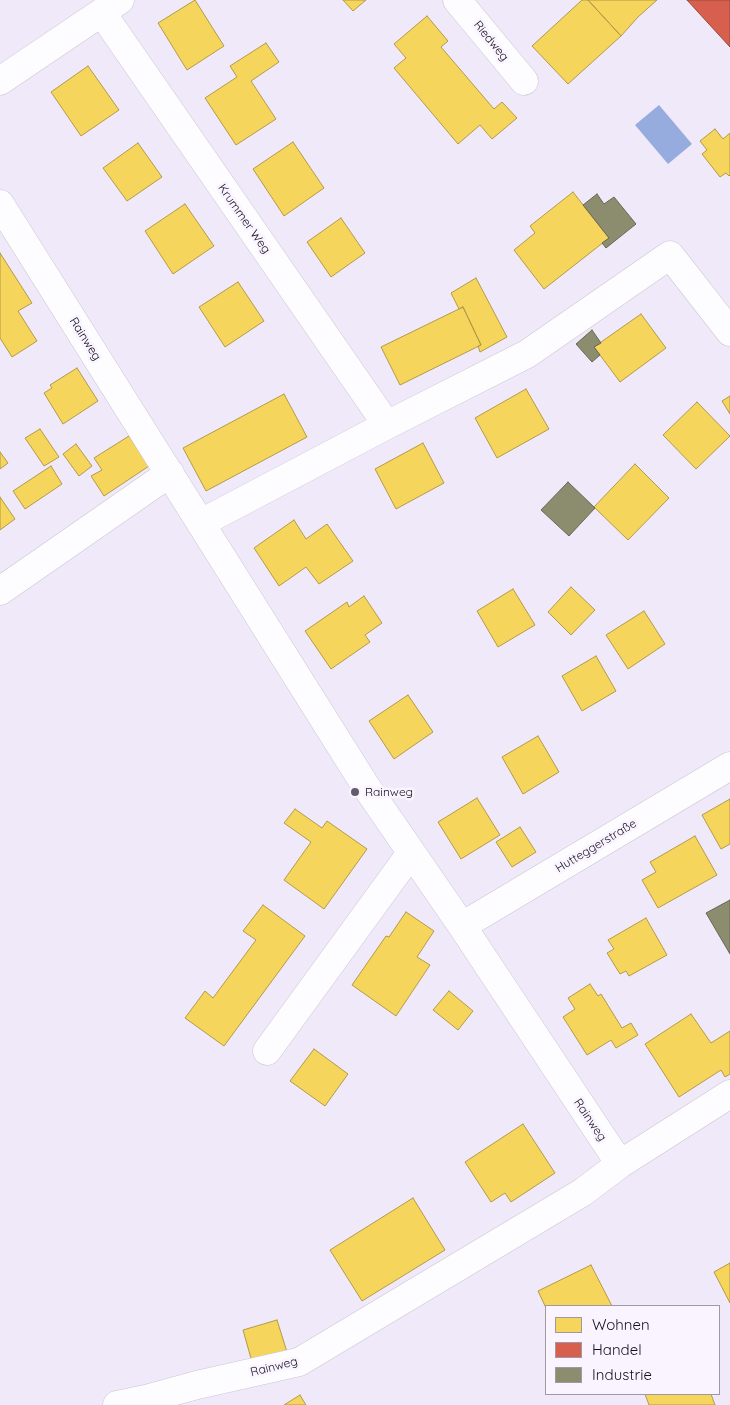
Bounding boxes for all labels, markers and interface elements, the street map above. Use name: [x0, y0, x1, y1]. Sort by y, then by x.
street label: Riedweg: [470, 18, 512, 64]
street label: Krummer Weg: [215, 181, 273, 257]
street label: Rainweg: [66, 315, 104, 363]
place label: Rainweg: [365, 785, 413, 799]
marker: Rainweg: [349, 786, 361, 798]
street label: Hutteggerstraße: [553, 816, 639, 876]
street label: Rainweg: [571, 1096, 609, 1144]
legend: [545, 1305, 720, 1395]
text: Wohnen: [592, 1315, 650, 1334]
text: Handel: [592, 1340, 642, 1359]
street label: Rainweg: [249, 1354, 299, 1380]
text: Industrie: [592, 1365, 652, 1384]

